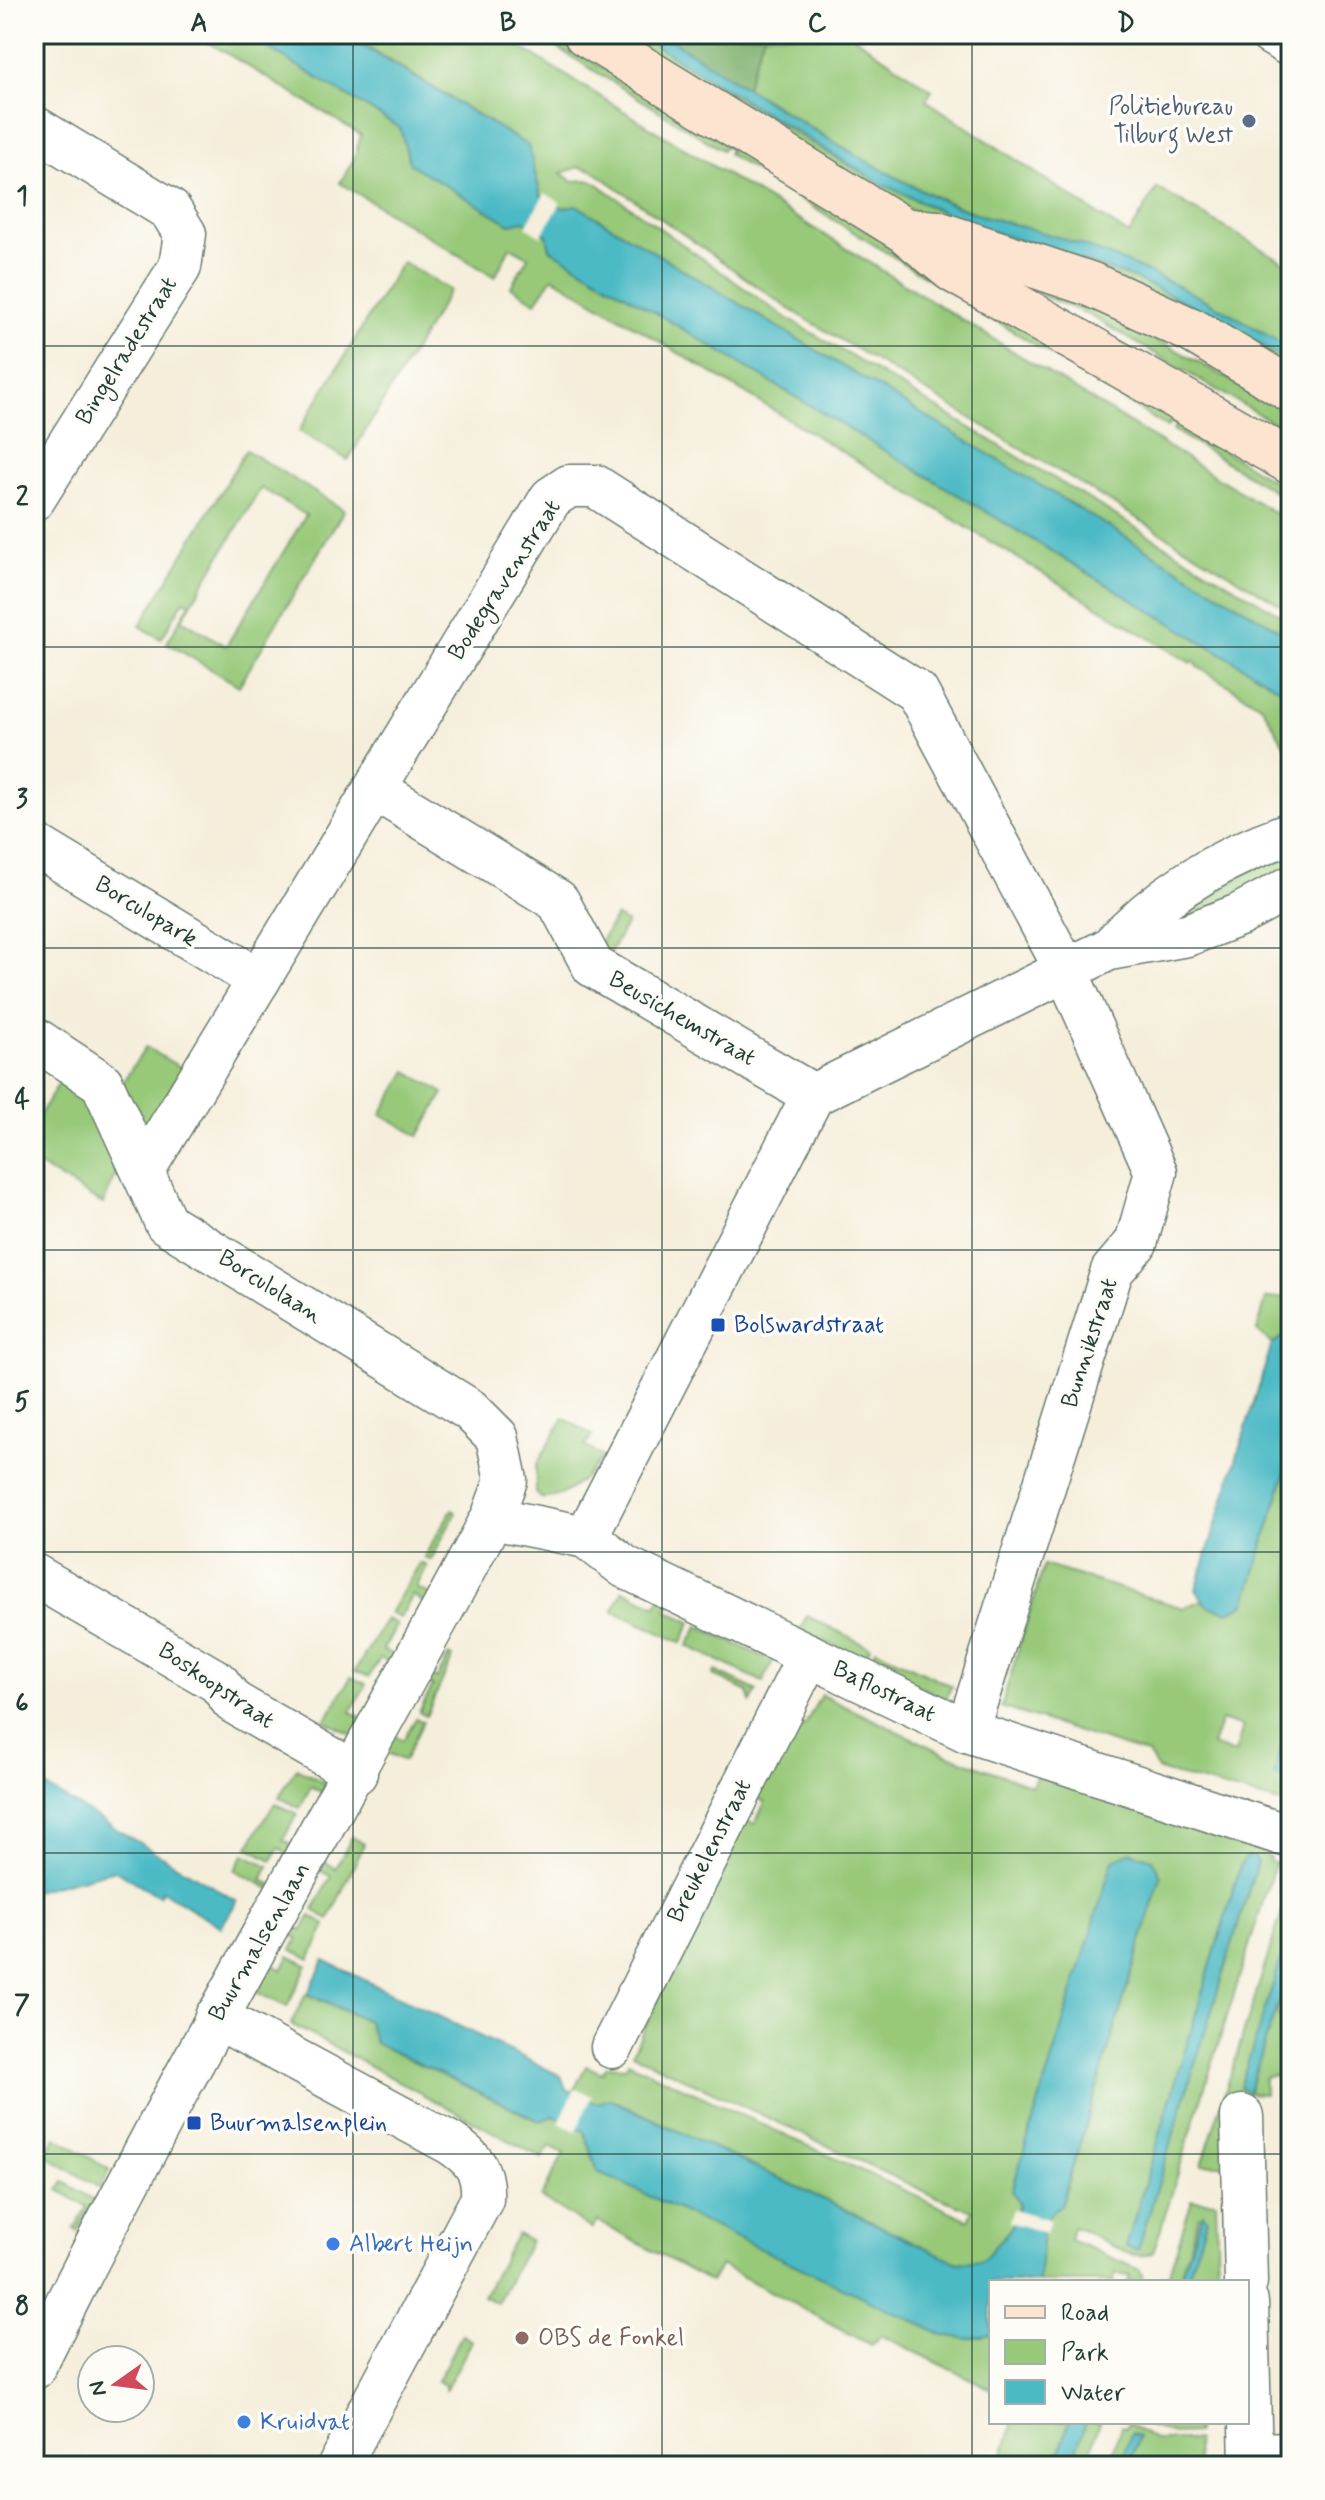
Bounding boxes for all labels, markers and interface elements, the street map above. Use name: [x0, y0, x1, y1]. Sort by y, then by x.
text: A: [190, 7, 208, 41]
text: B: [500, 7, 516, 41]
text: C: [808, 7, 827, 41]
text: D: [1117, 7, 1135, 41]
place label: Politiebureau Tilburg West: [1109, 92, 1233, 154]
marker: Politiebureau Tilburg West: [1240, 112, 1258, 130]
text: 1: [16, 180, 28, 214]
street label: Bingelradestraat: [69, 271, 187, 432]
text: 2: [16, 481, 29, 515]
street label: Bodegravenstraat: [441, 494, 570, 667]
text: 3: [16, 783, 28, 817]
street label: Borculopark: [89, 869, 203, 955]
street label: Beusichemstraat: [603, 964, 761, 1074]
text: 4: [14, 1084, 30, 1118]
street label: Borculolaan: [212, 1243, 328, 1331]
street label: Bunnikstraat: [1054, 1274, 1126, 1412]
place label: Bolswardstraat: [734, 1310, 884, 1341]
marker: Bolswardstraat: [709, 1316, 727, 1334]
text: 5: [14, 1386, 30, 1420]
street label: Boskoopstraat: [152, 1636, 280, 1736]
street label: Baflostraat: [827, 1654, 941, 1730]
text: 6: [15, 1687, 29, 1721]
street label: Breukelenstraat: [661, 1774, 759, 1928]
street label: Buurmalsenlaan: [202, 1857, 318, 2027]
text: 7: [14, 1989, 30, 2023]
place label: Buurmalsenplein: [210, 2108, 387, 2139]
marker: Buurmalsenplein: [185, 2114, 203, 2132]
place label: Albert Heijn: [349, 2229, 473, 2260]
marker: Albert Heijn: [324, 2235, 342, 2253]
legend: [989, 2280, 1249, 2424]
text: 8: [15, 2290, 29, 2324]
text: Road: [1061, 2298, 1109, 2329]
place label: OBS de Fonkel: [538, 2323, 684, 2354]
marker: OBS de Fonkel: [513, 2329, 531, 2347]
text: Park: [1061, 2338, 1109, 2369]
north arrow: [76, 2344, 156, 2424]
text: N: [83, 2378, 114, 2399]
text: Water: [1061, 2378, 1126, 2409]
place label: Kruidvat: [260, 2407, 350, 2438]
marker: Kruidvat: [235, 2413, 253, 2431]

